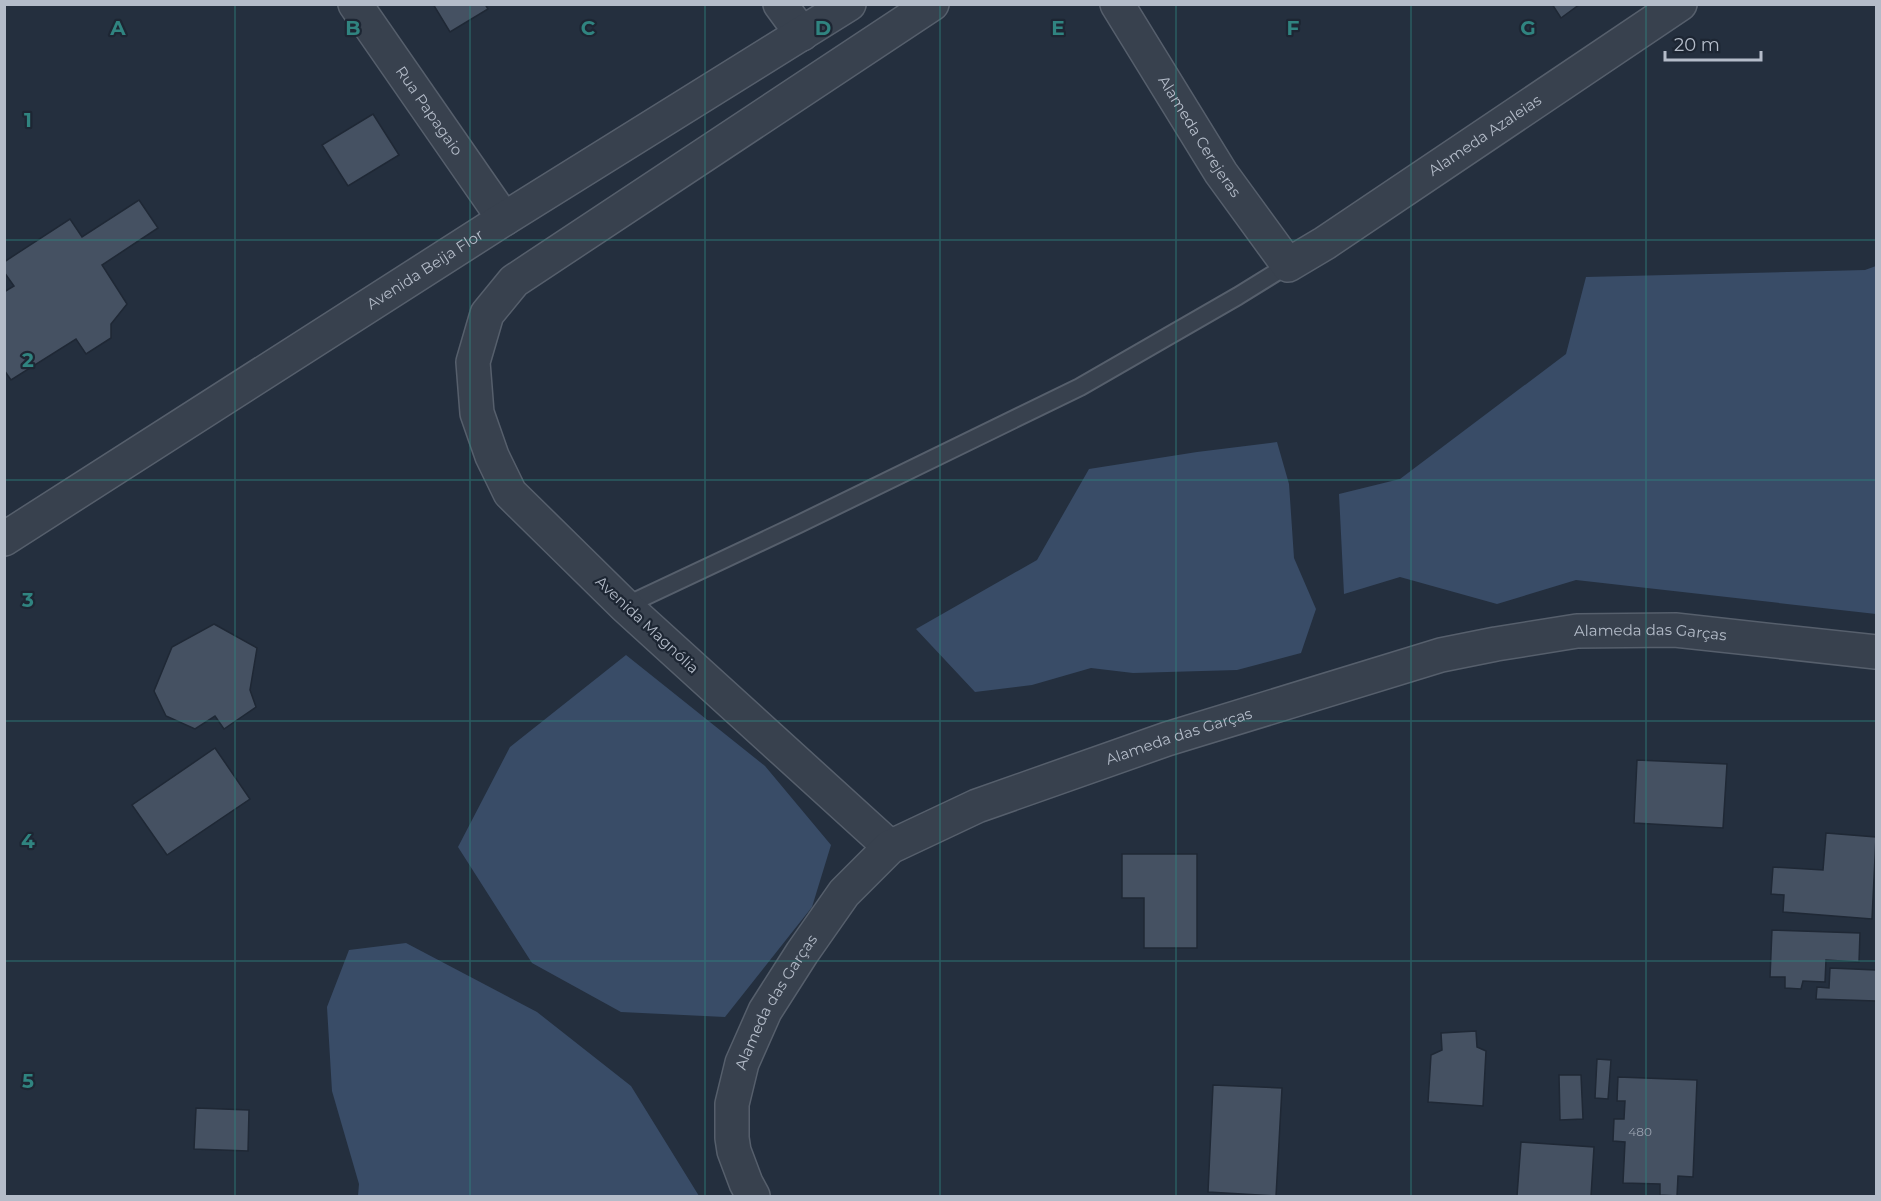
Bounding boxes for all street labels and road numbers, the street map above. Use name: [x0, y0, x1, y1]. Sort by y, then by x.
street label: Rua Papagaio: [392, 62, 467, 159]
street label: Alameda Cerejeras: [1154, 72, 1245, 201]
street label: Alameda Azaleias: [1424, 90, 1545, 180]
street label: Avenida Beija Flor: [363, 225, 487, 313]
street label: Avenida Magnólia: [592, 572, 703, 677]
street label: Alameda das Garças: [1574, 620, 1728, 645]
street label: Alameda das Garças: [1103, 703, 1254, 769]
street label: Alameda das Garças: [731, 930, 821, 1072]

